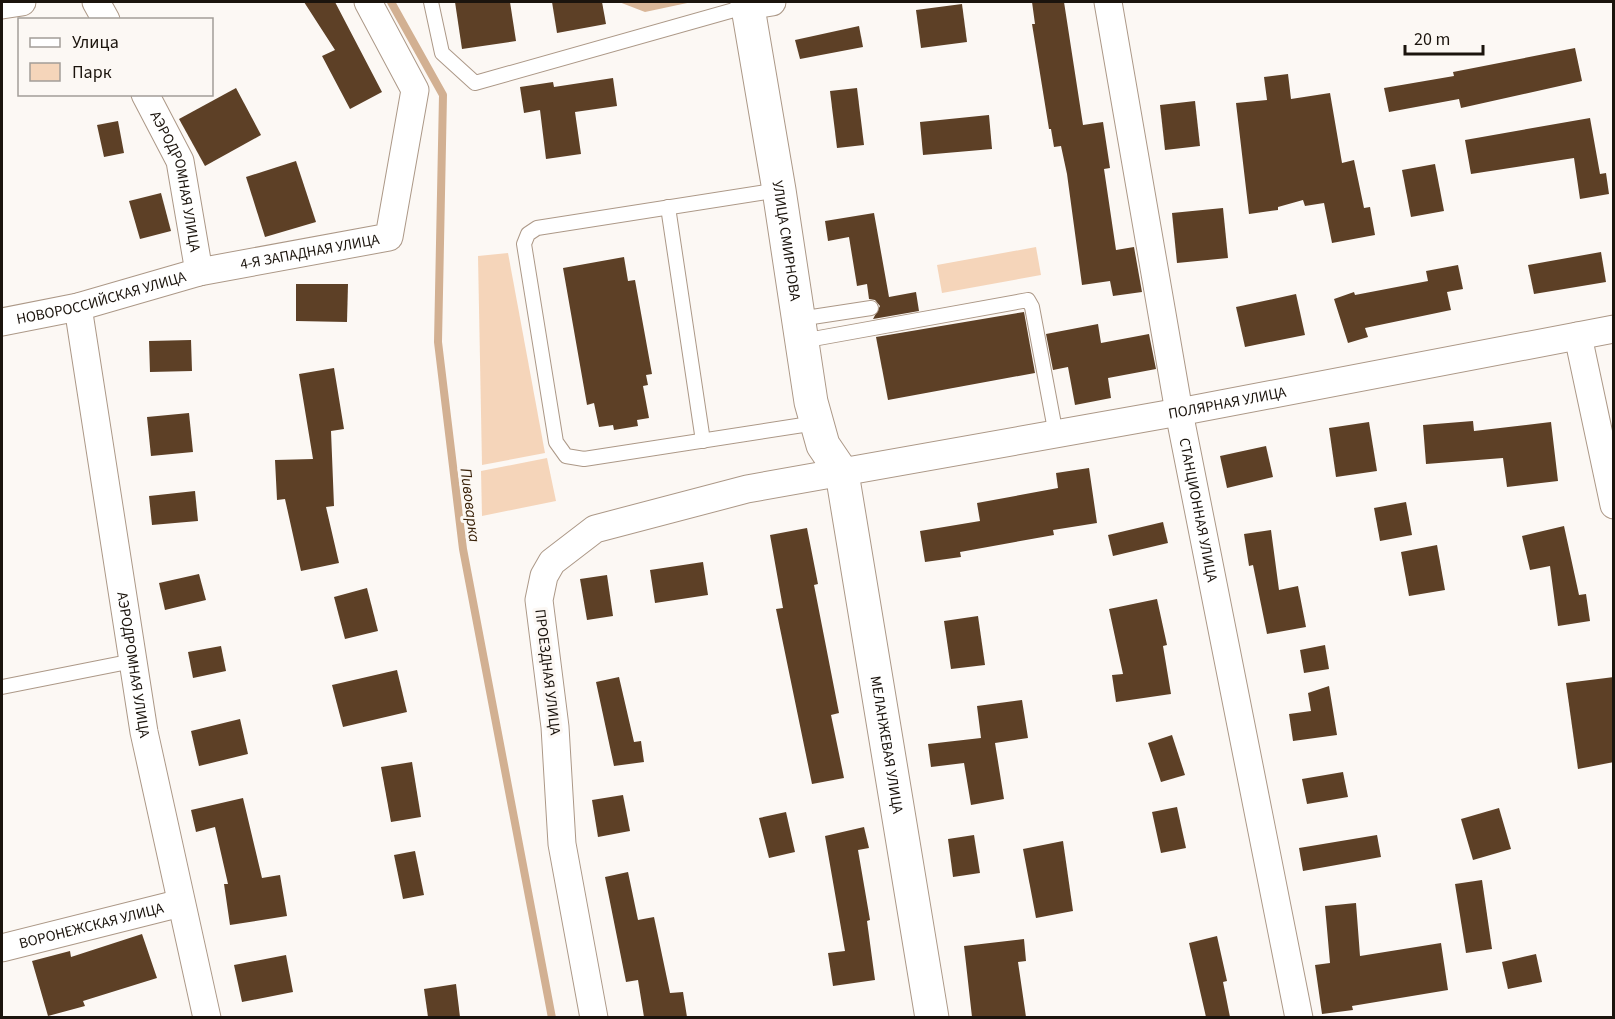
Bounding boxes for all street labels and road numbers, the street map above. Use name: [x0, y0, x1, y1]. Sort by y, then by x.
street label: АЭРОДРОМНАЯ УЛИЦА: [145, 107, 206, 254]
street label: УЛИЦА СМИРНОВА: [767, 179, 806, 303]
street label: 4-Я ЗАПАДНАЯ УЛИЦА: [239, 229, 382, 275]
street label: НОВОРОССИЙСКАЯ УЛИЦА: [15, 266, 189, 330]
street label: ПОЛЯРНАЯ УЛИЦА: [1167, 382, 1289, 425]
street label: СТАНЦИОННАЯ УЛИЦА: [1173, 436, 1223, 585]
street label: АЭРОДРОМНАЯ УЛИЦА: [111, 590, 155, 741]
street label: ПРОЕЗДНАЯ УЛИЦА: [529, 608, 566, 737]
street label: МЕЛАНЖЕВАЯ УЛИЦА: [865, 674, 908, 816]
street label: ВОРОНЕЖСКАЯ УЛИЦА: [17, 898, 167, 954]

